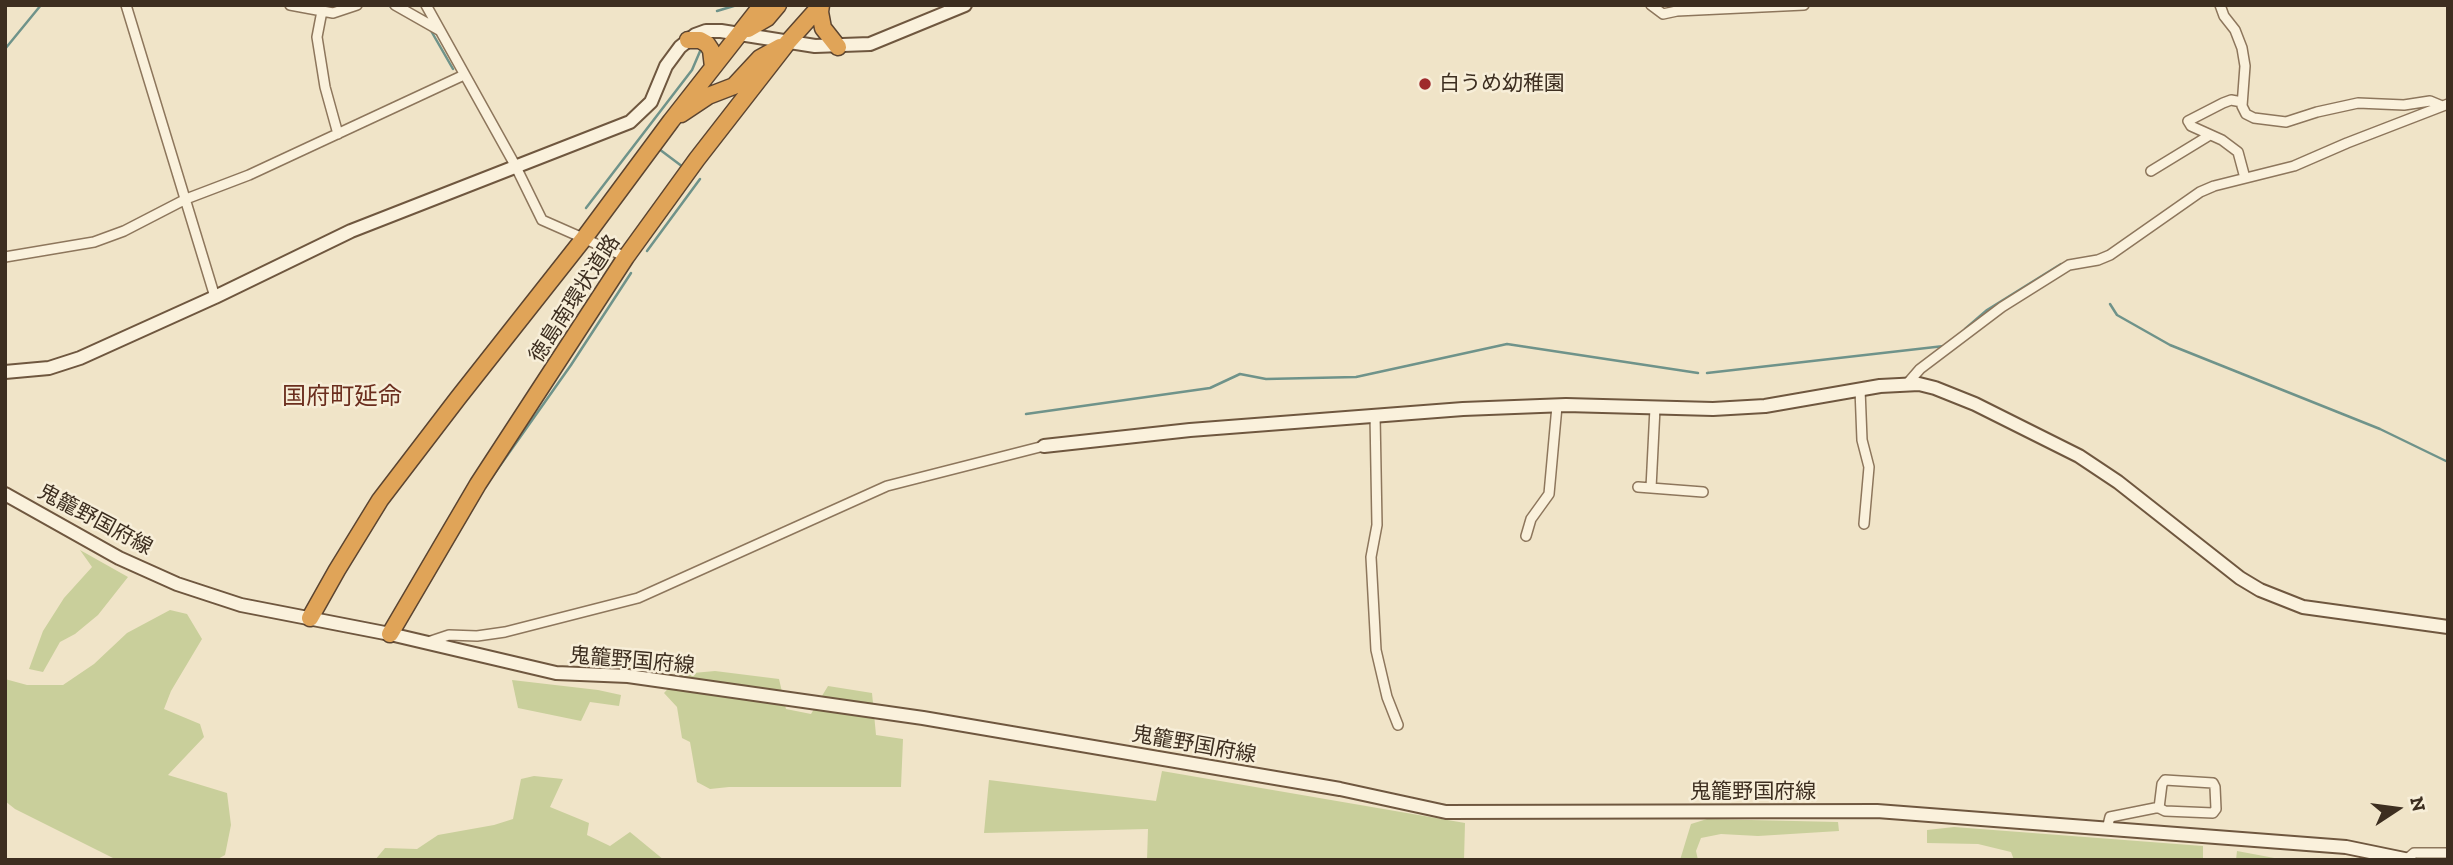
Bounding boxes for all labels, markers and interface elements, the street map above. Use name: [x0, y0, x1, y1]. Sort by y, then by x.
place label: 白うめ幼稚園: [1439, 71, 1565, 97]
marker: 白うめ幼稚園: [1417, 76, 1433, 92]
street label: 徳島南環状道路: [524, 230, 626, 368]
district label: 国府町延命: [282, 383, 402, 411]
street label: 鬼籠野国府線: [33, 479, 157, 561]
street label: 鬼籠野国府線: [568, 643, 696, 679]
street label: 鬼籠野国府線: [1130, 722, 1258, 768]
north arrow: [2362, 774, 2432, 844]
street label: 鬼籠野国府線: [1690, 779, 1816, 805]
text: N: [2405, 795, 2431, 814]

